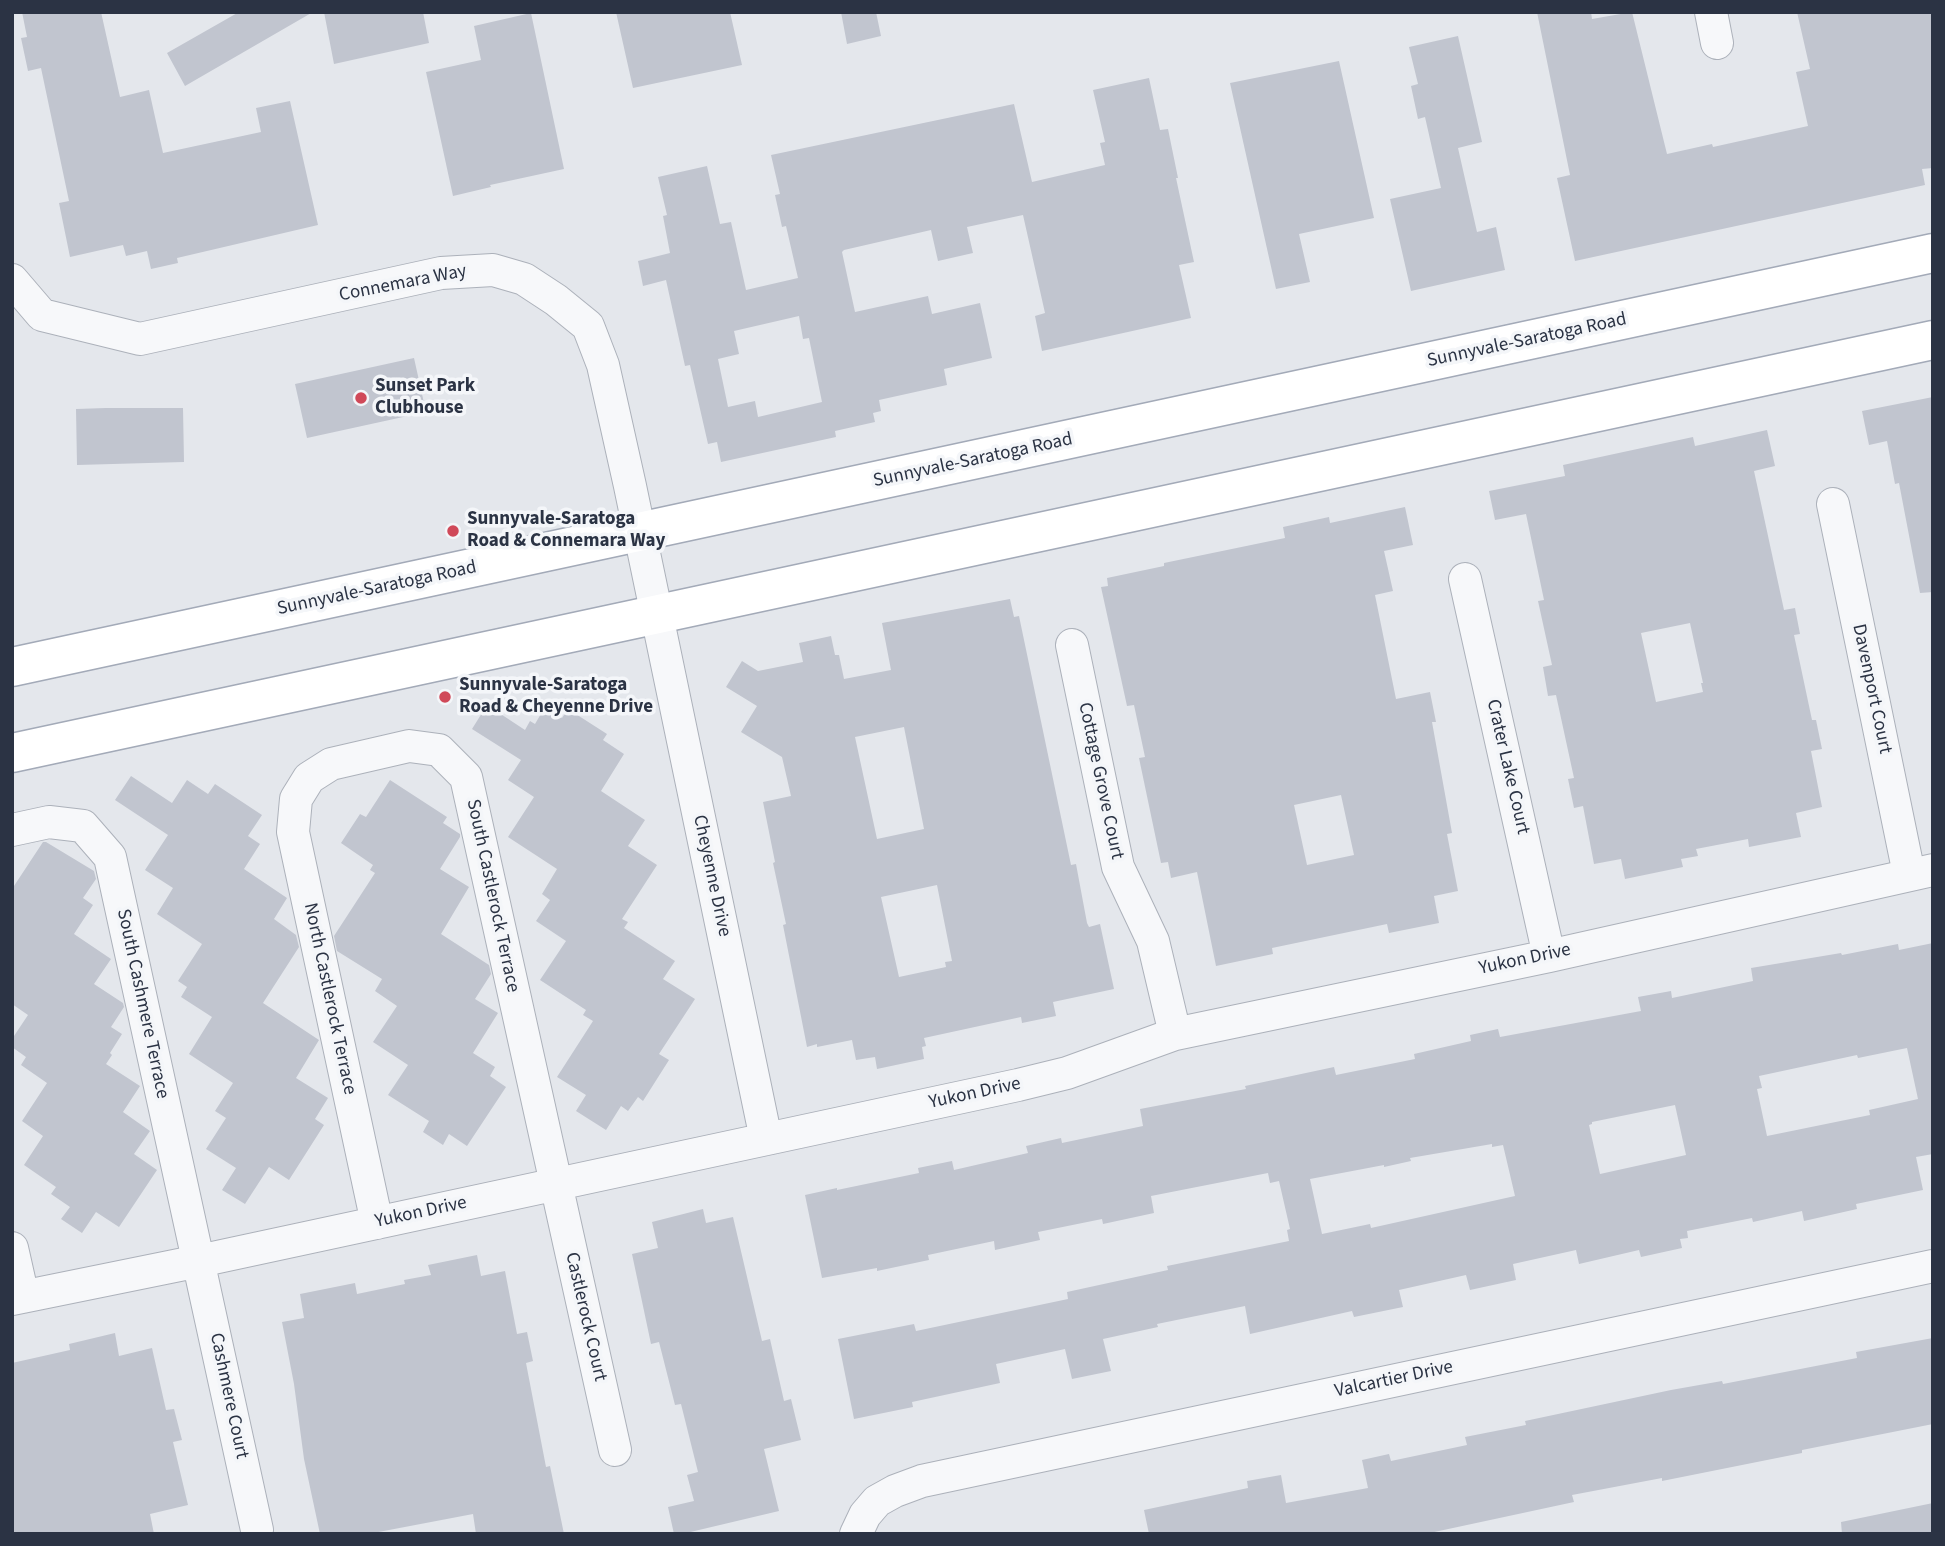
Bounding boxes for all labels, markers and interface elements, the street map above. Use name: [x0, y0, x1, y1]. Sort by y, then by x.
street label: Connemara Way: [337, 260, 469, 308]
street label: Sunnyvale-Saratoga Road: [1425, 309, 1629, 373]
place label: Sunset Park Clubhouse: [375, 376, 475, 420]
marker: Sunset Park Clubhouse: [353, 390, 369, 406]
street label: Sunnyvale-Saratoga Road: [871, 429, 1075, 493]
place label: Sunnyvale-Saratoga Road & Connemara Way: [467, 509, 665, 553]
marker: Sunnyvale-Saratoga Road & Connemara Way: [445, 523, 461, 539]
street label: Sunnyvale-Saratoga Road: [275, 557, 479, 621]
street label: Davenport Court: [1846, 622, 1896, 756]
place label: Sunnyvale-Saratoga Road & Cheyenne Drive: [459, 675, 653, 719]
marker: Sunnyvale-Saratoga Road & Cheyenne Drive: [437, 689, 453, 705]
street label: Crater Lake Court: [1480, 697, 1534, 837]
street label: Cottage Grove Court: [1072, 700, 1128, 862]
street label: South Castlerock Terrace: [460, 797, 524, 995]
street label: Cheyenne Drive: [687, 813, 735, 939]
street label: North Castlerock Terrace: [298, 901, 360, 1097]
street label: South Cashmere Terrace: [111, 907, 173, 1101]
street label: Yukon Drive: [1477, 939, 1573, 981]
street label: Yukon Drive: [927, 1073, 1023, 1115]
street label: Yukon Drive: [373, 1192, 469, 1234]
street label: Castlerock Court: [559, 1250, 611, 1384]
street label: Cashmere Court: [204, 1331, 252, 1461]
street label: Valcartier Drive: [1333, 1356, 1455, 1404]

